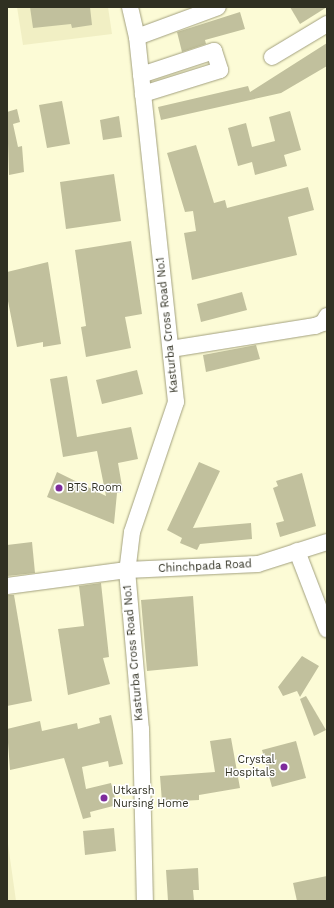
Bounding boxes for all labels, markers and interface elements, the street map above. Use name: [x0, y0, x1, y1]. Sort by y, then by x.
street label: Kasturba Cross Road No.1: [154, 256, 182, 394]
place label: BTS Room: [67, 481, 122, 495]
marker: BTS Room: [54, 483, 64, 493]
street label: Chinchpada Road: [158, 558, 252, 576]
street label: Kasturba Cross Road No.1: [121, 584, 147, 722]
place label: Crystal Hospitals: [225, 754, 275, 780]
marker: Crystal Hospitals: [278, 761, 290, 773]
place label: Utkarsh Nursing Home: [113, 785, 189, 811]
marker: Utkarsh Nursing Home: [98, 792, 110, 804]

